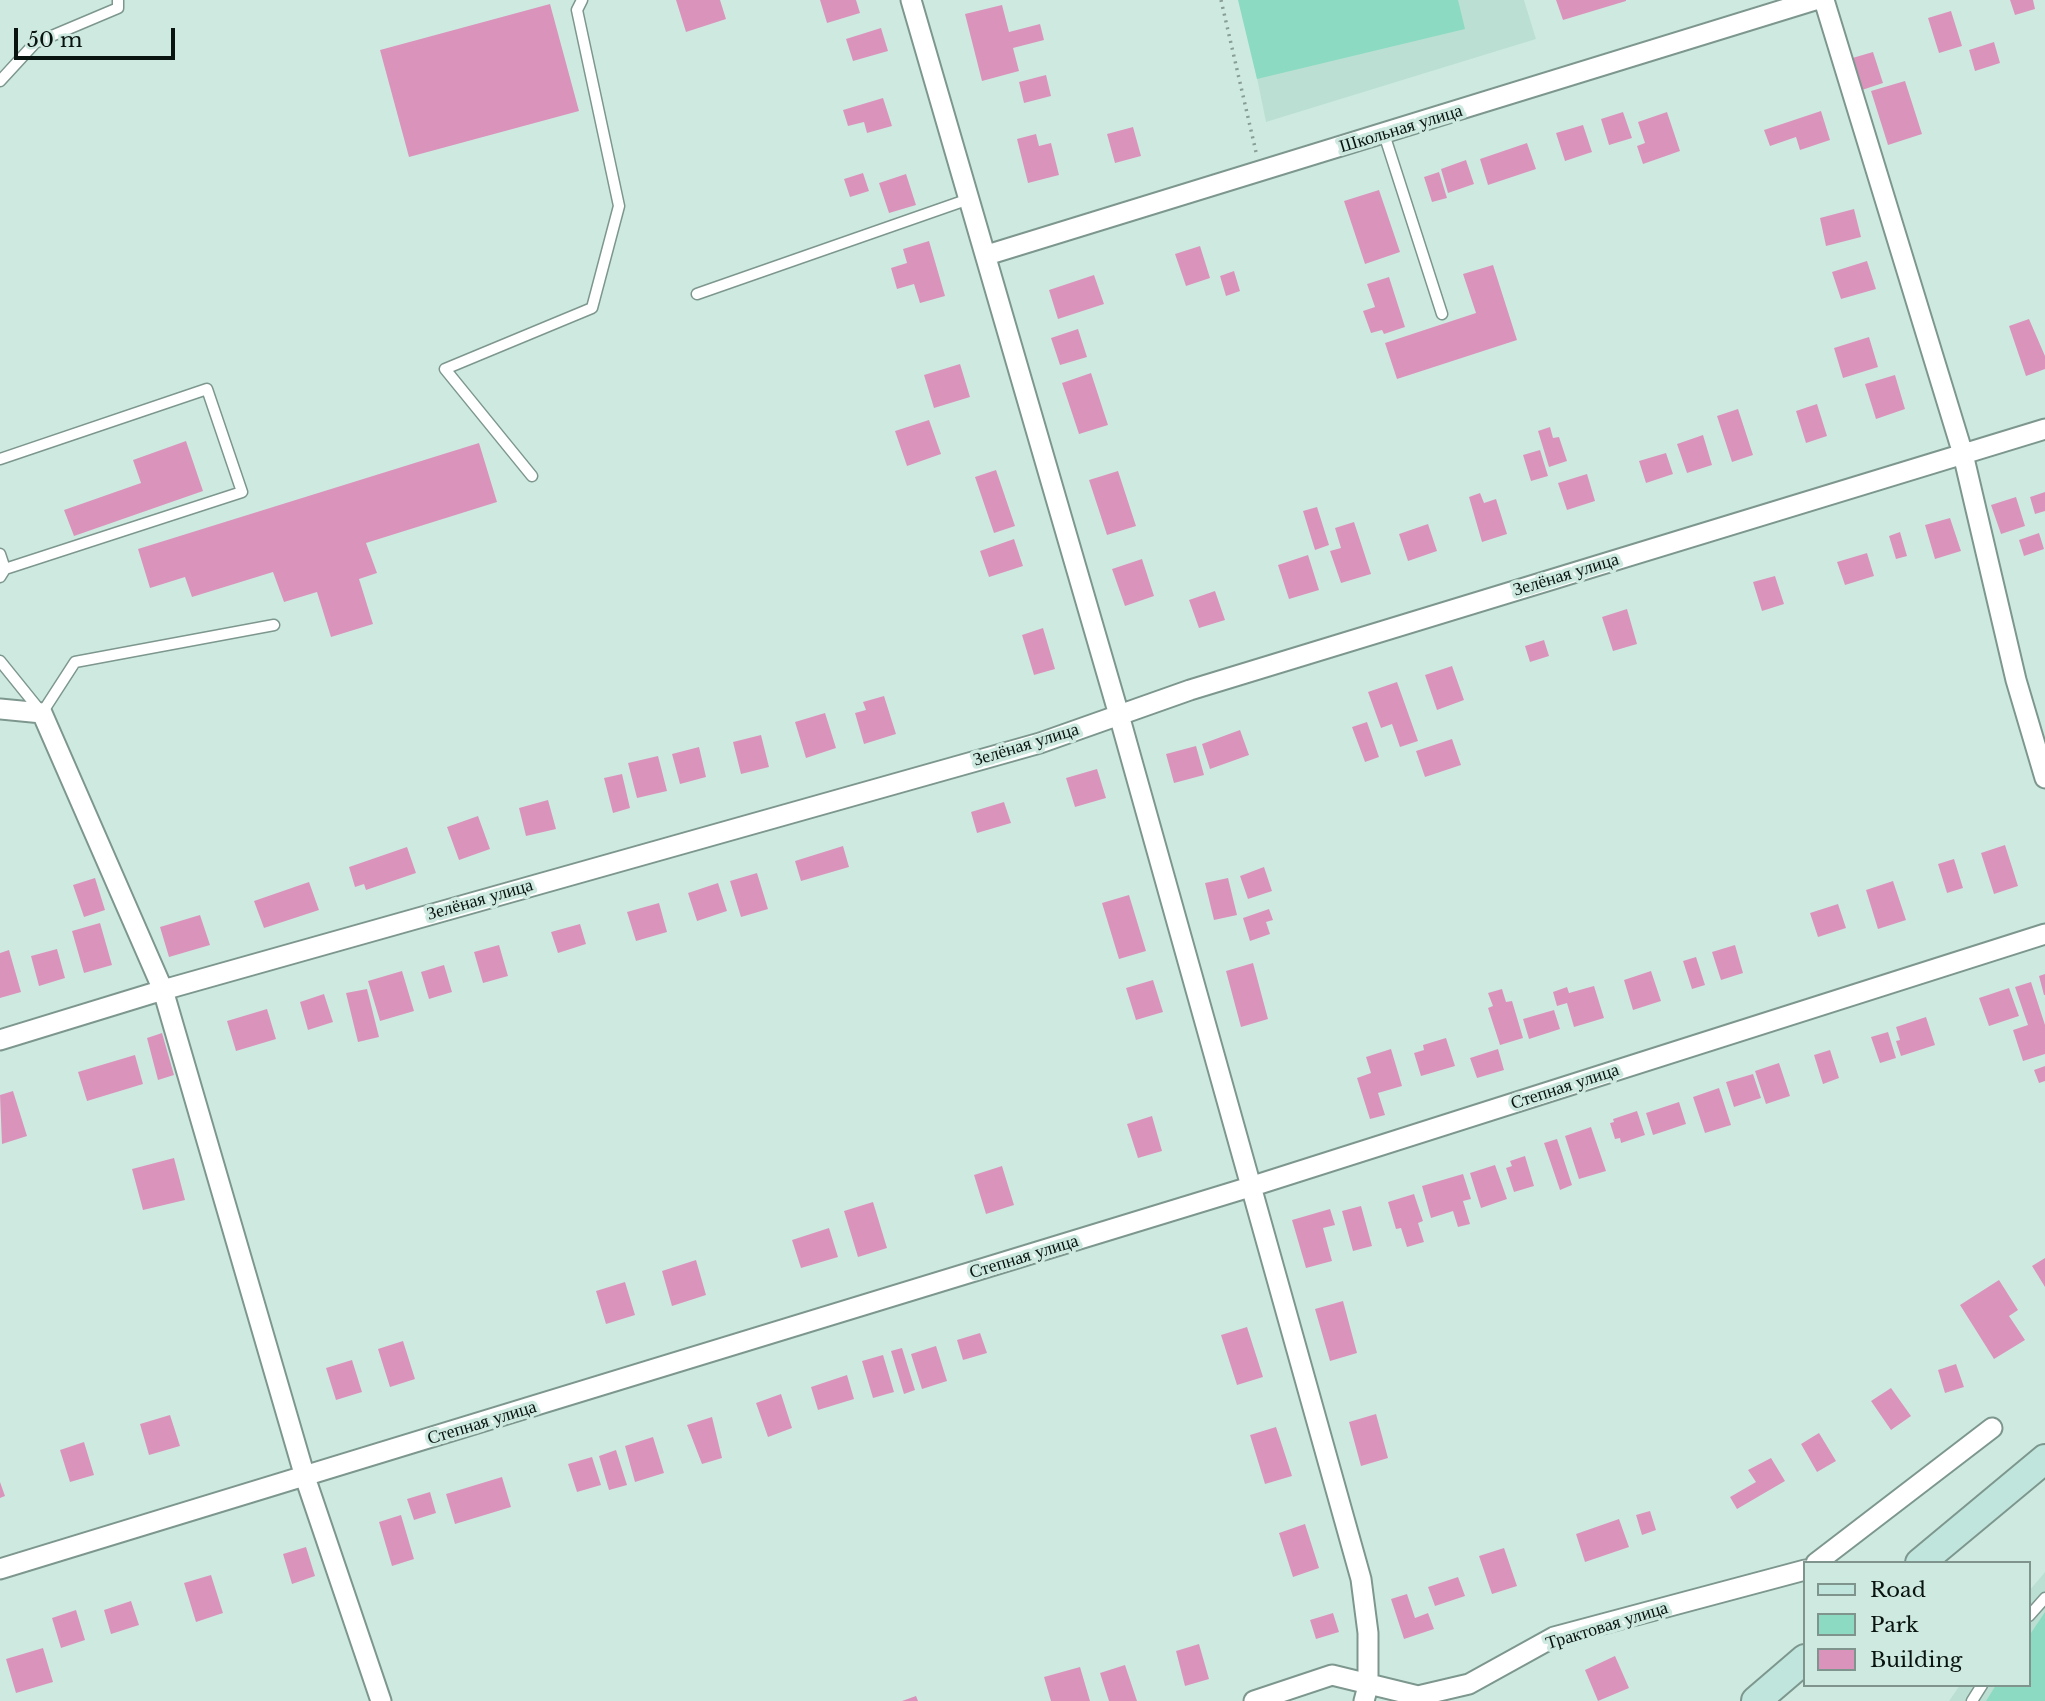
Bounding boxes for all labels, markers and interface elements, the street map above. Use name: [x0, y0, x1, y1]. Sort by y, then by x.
scale bar: [18, 14, 178, 58]
text: 50 m: [27, 27, 82, 53]
street label: Школьная улица: [1337, 100, 1465, 158]
street label: Зелёная улица: [1510, 549, 1622, 601]
street label: Зелёная улица: [970, 719, 1082, 771]
street label: Зелёная улица: [424, 875, 536, 925]
street label: Степная улица: [1508, 1059, 1622, 1115]
street label: Степная улица: [967, 1230, 1081, 1284]
street label: Степная улица: [425, 1396, 539, 1450]
legend: [1804, 1561, 2031, 1687]
text: Road: [1870, 1577, 1926, 1603]
street label: Трактовая улица: [1543, 1597, 1671, 1655]
text: Park: [1870, 1612, 1919, 1638]
text: Building: [1870, 1647, 1962, 1673]

